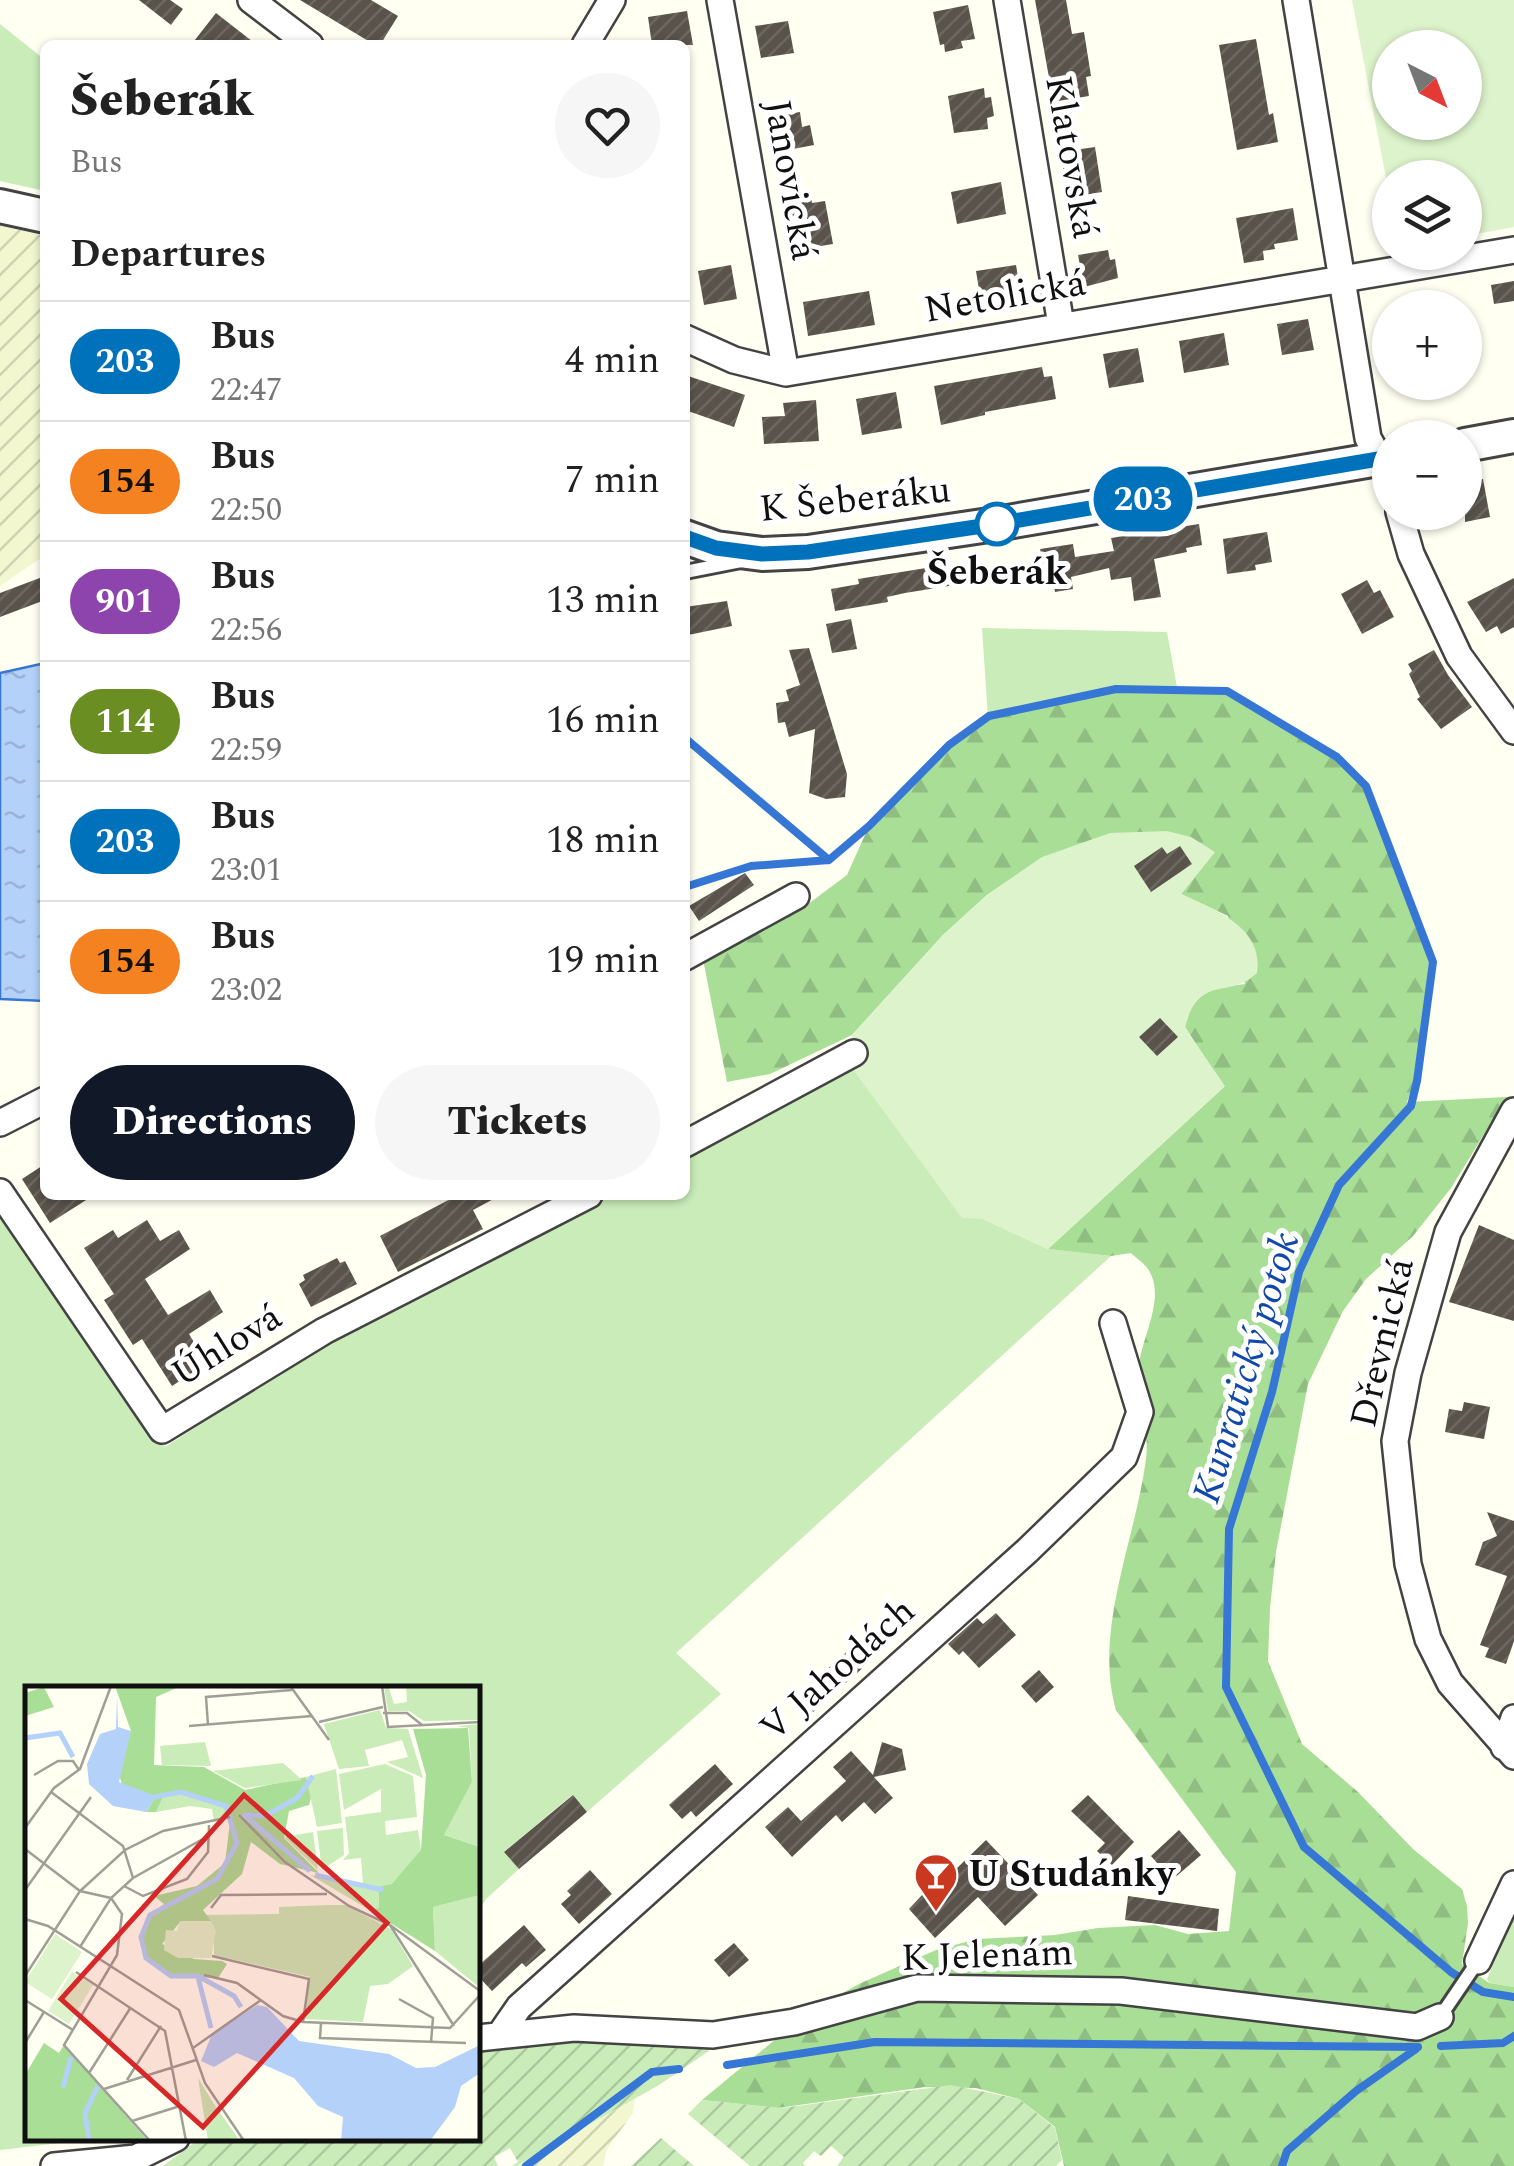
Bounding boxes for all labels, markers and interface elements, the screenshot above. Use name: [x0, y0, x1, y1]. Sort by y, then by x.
north arrow: [1372, 30, 1482, 140]
map controls: [1372, 30, 1482, 530]
text: Šeberák: [70, 64, 254, 137]
street label: Klatovská: [1028, 71, 1114, 243]
button: heart: [555, 73, 660, 178]
street label: Janovická: [747, 95, 833, 265]
text: Bus: [70, 138, 123, 187]
button: layers: [1372, 160, 1482, 270]
text: Departures: [70, 226, 266, 284]
street label: Netolická: [920, 254, 1091, 340]
button: +: [1372, 290, 1482, 400]
text: Bus: [210, 308, 276, 366]
text: 4 min: [565, 332, 660, 390]
text: 203: [96, 335, 154, 388]
text: 22:47: [210, 366, 282, 415]
button: −: [1372, 420, 1482, 530]
text: Bus: [210, 428, 276, 486]
text: 7 min: [565, 452, 660, 510]
text: 154: [96, 455, 154, 508]
street label: K Šeberáku: [756, 461, 954, 539]
line badge: 203: [1086, 466, 1200, 532]
text: 203: [1114, 473, 1172, 526]
text: 22:50: [210, 486, 282, 535]
marker: Šeberák: [976, 503, 1018, 545]
place label: Šeberák: [926, 544, 1068, 602]
text: Bus: [210, 548, 276, 606]
text: 13 min: [546, 572, 660, 630]
text: 901: [96, 575, 154, 628]
text: 22:56: [210, 606, 282, 655]
text: Bus: [210, 668, 276, 726]
text: 16 min: [546, 692, 660, 750]
text: 114: [96, 695, 154, 748]
text: 22:59: [210, 726, 282, 775]
text: Bus: [210, 788, 276, 846]
text: 18 min: [546, 812, 660, 870]
text: 203: [96, 815, 154, 868]
text: 23:01: [210, 846, 282, 895]
text: Bus: [210, 908, 276, 966]
text: 19 min: [546, 932, 660, 990]
text: 154: [96, 935, 154, 988]
text: 23:02: [210, 966, 282, 1015]
button: Directions: [70, 1065, 355, 1180]
button: Tickets: [375, 1065, 660, 1180]
water label: Kunratický potok: [1177, 1225, 1317, 1511]
street label: Dřevnická: [1335, 1252, 1431, 1434]
street label: Úhlová: [160, 1289, 294, 1403]
street label: V Jahodách: [747, 1584, 929, 1756]
inset map: [25, 1686, 480, 2141]
place label: U Studánky: [968, 1846, 1176, 1904]
bar icon: U Studánky: [913, 1852, 959, 1913]
street label: K Jelenám: [900, 1924, 1074, 1988]

